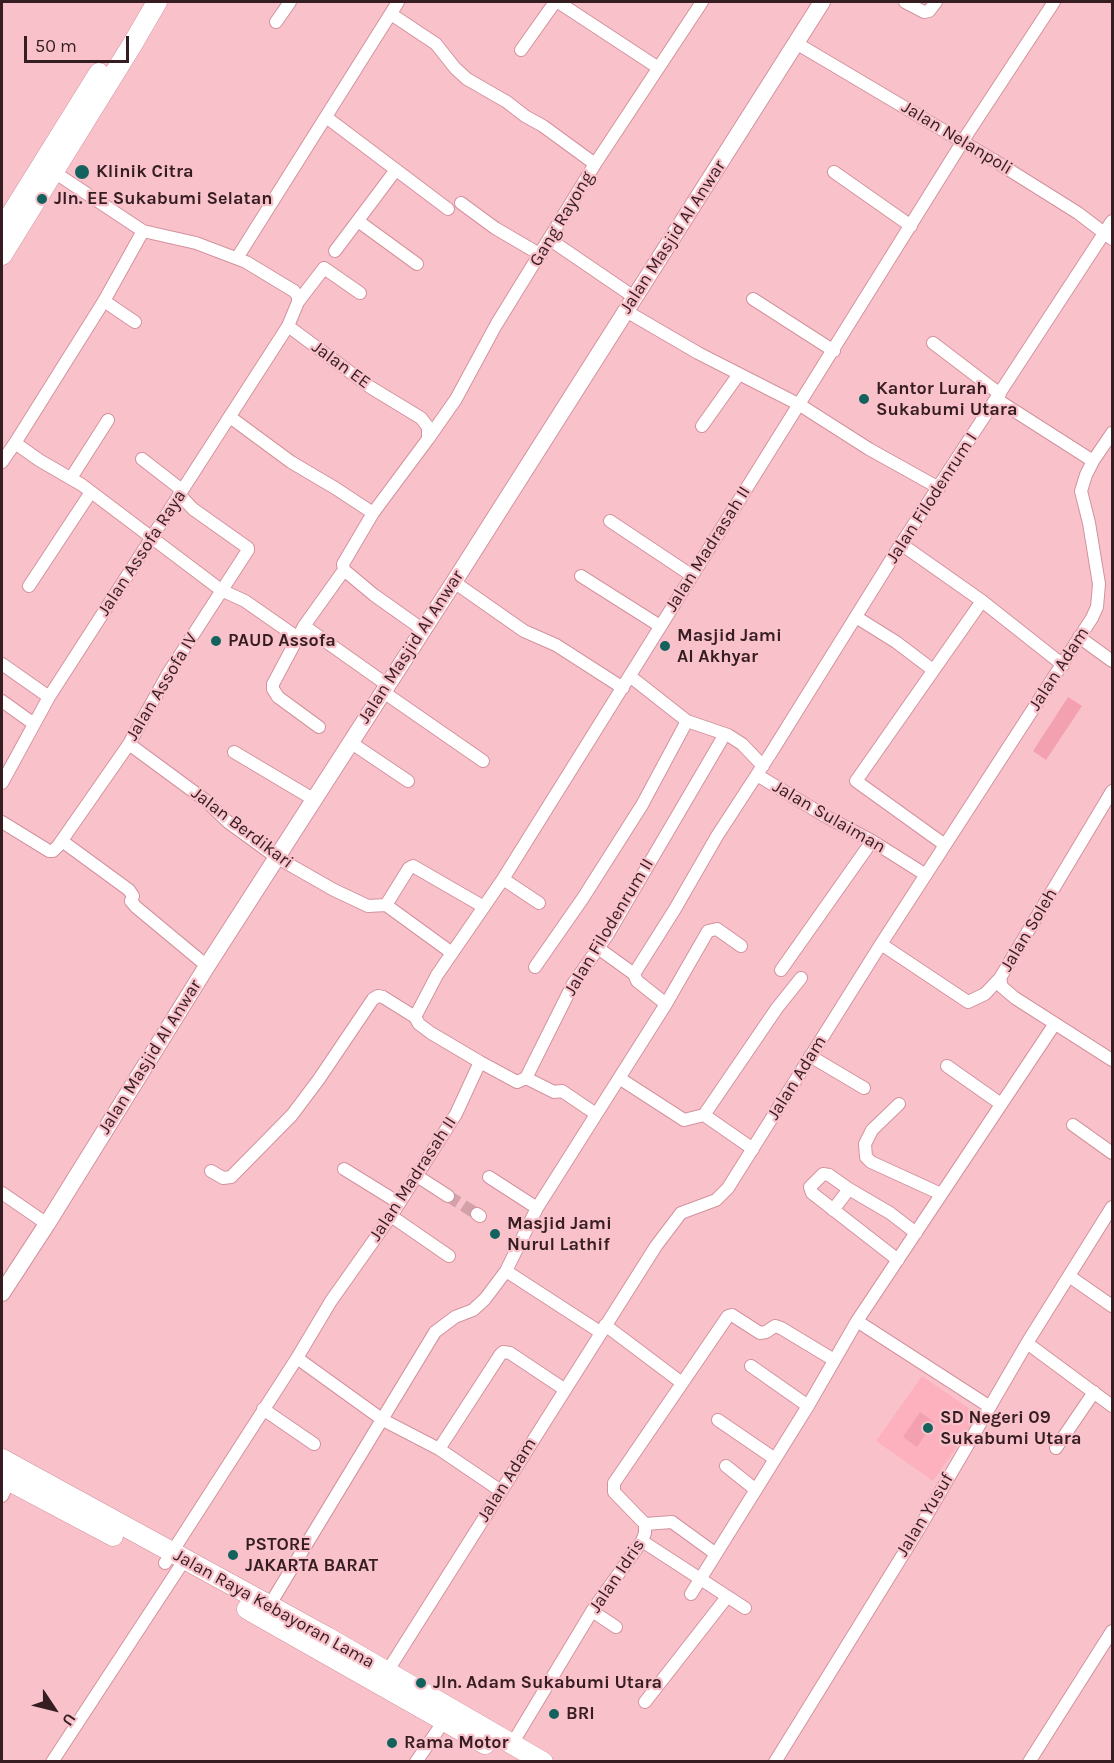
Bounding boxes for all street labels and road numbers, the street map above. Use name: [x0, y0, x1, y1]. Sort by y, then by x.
street label: Jalan Nelanpoli: [898, 96, 1016, 180]
street label: Jalan Masjid Al Anwar: [615, 156, 731, 318]
street label: Gang Rayong: [525, 168, 599, 270]
street label: Jalan EE: [307, 336, 375, 394]
street label: Jalan Filodenrum I: [882, 429, 982, 567]
street label: Jalan Madrasah II: [661, 482, 755, 616]
street label: Jalan Assofa Raya: [93, 486, 191, 620]
street label: Jalan Masjid Al Anwar: [353, 566, 469, 728]
street label: Jalan Adam: [1024, 623, 1094, 715]
street label: Jalan Assofa IV: [121, 629, 203, 745]
street label: Jalan Sulaiman: [769, 776, 889, 858]
street label: Jalan Berdikari: [187, 783, 297, 873]
street label: Jalan Filodenrum II: [559, 854, 659, 1000]
street label: Jalan Soleh: [996, 885, 1062, 975]
street label: Jalan Masjid Al Anwar: [94, 976, 206, 1138]
street label: Jalan Adam: [763, 1032, 831, 1124]
street label: Jalan Madrasah II: [365, 1113, 461, 1245]
street label: Jalan Adam: [473, 1434, 541, 1526]
street label: Jalan Yusuf: [892, 1469, 958, 1561]
street label: Jalan Idris: [584, 1535, 650, 1617]
street label: Jalan Raya Kebayoran Lama: [170, 1545, 378, 1673]

